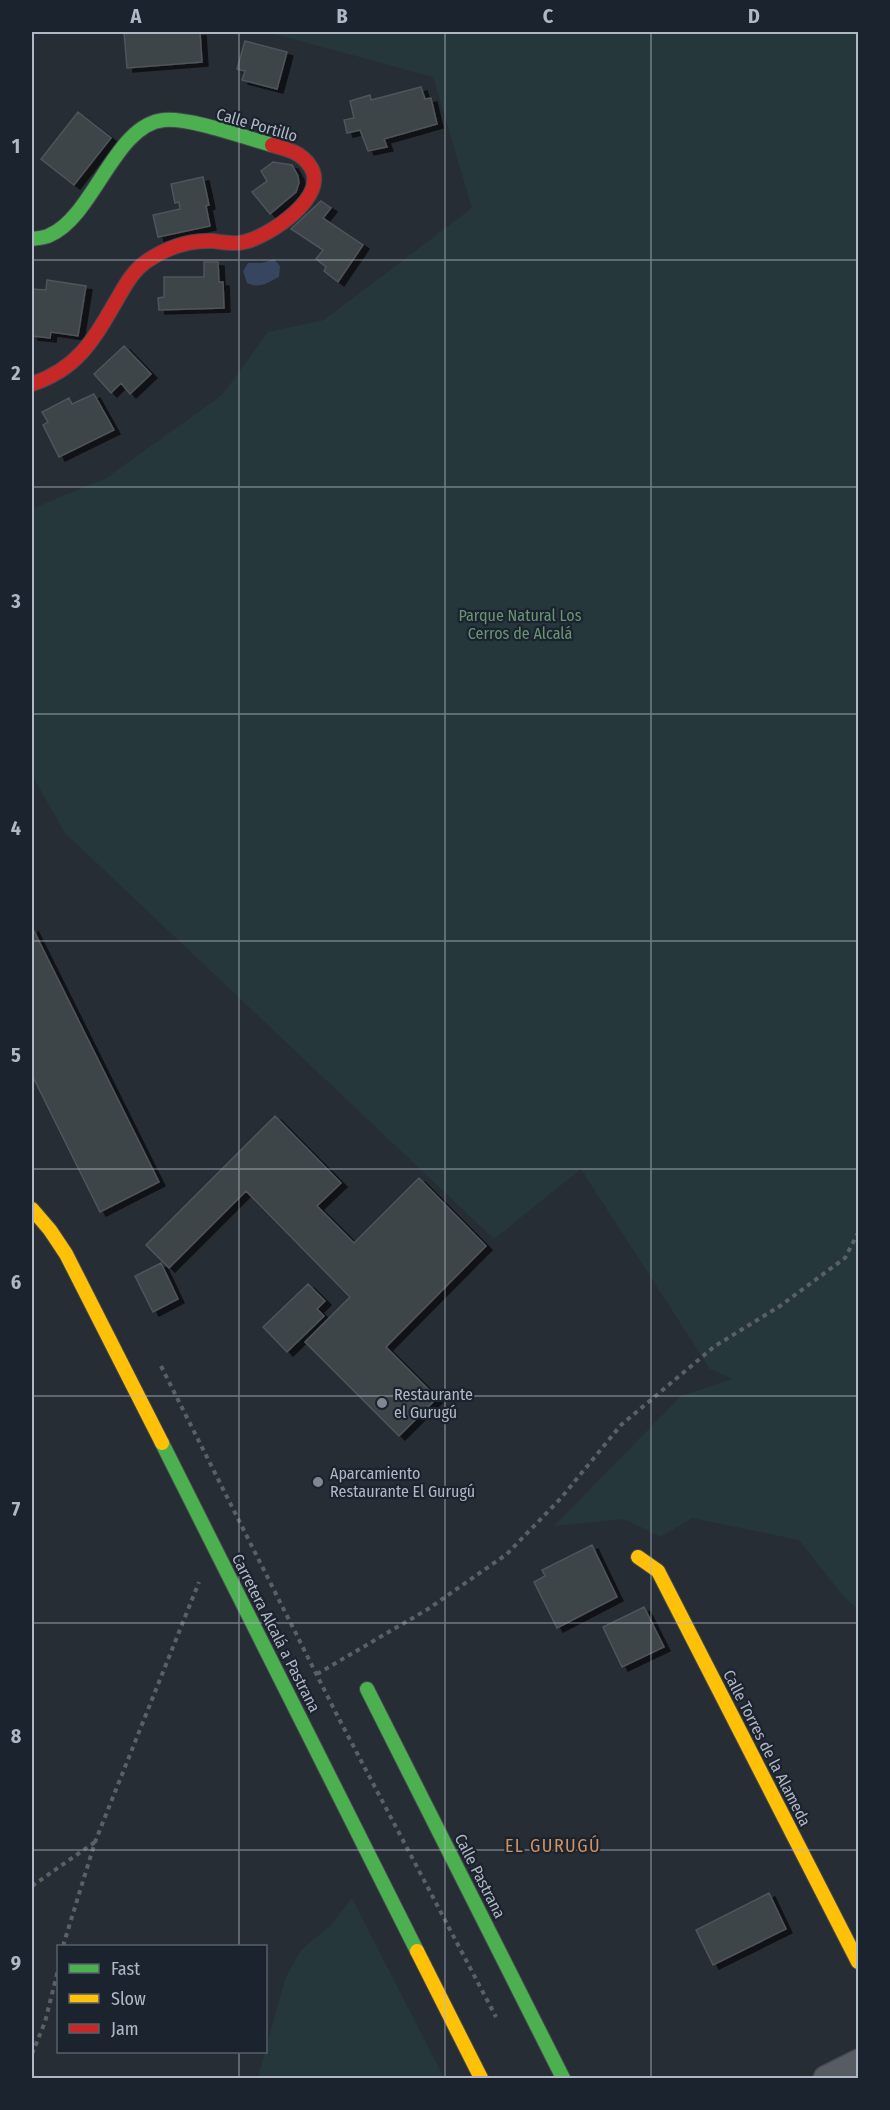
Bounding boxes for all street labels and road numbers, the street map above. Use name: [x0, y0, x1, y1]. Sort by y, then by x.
street label: Calle Portillo: [214, 104, 300, 146]
street label: Carretera Alcalá a Pastrana: [228, 1551, 324, 1715]
street label: Calle Torres de la Alameda: [719, 1667, 815, 1829]
street label: Calle Pastrana: [451, 1831, 509, 1922]

